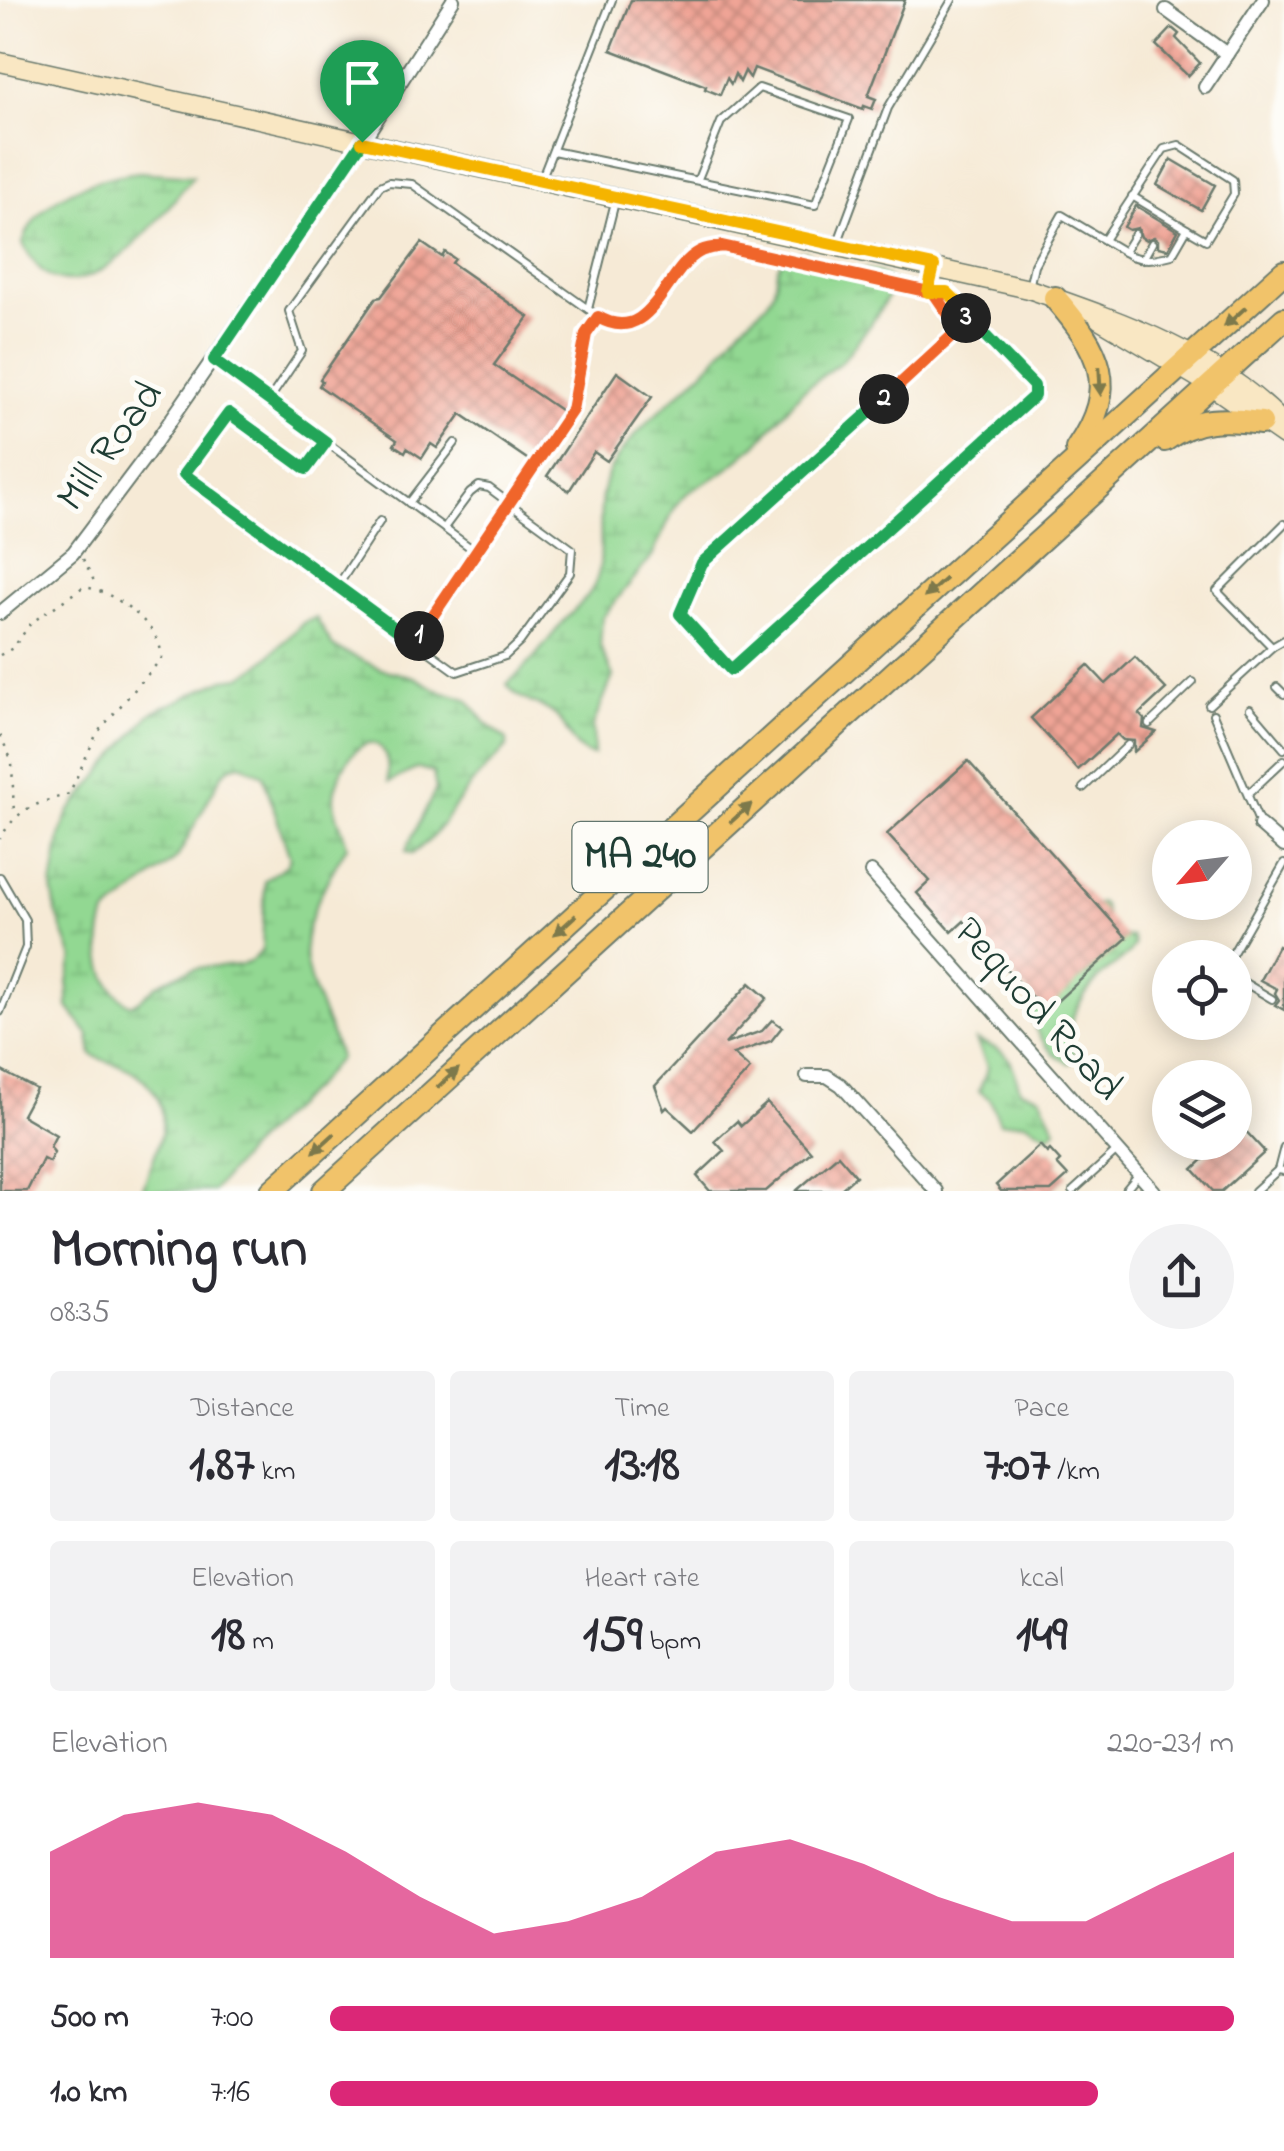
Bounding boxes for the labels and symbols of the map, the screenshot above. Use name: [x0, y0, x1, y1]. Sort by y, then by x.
pin: [320, 40, 405, 143]
pin: 3: [941, 293, 991, 343]
one-way arrow: [1223, 305, 1247, 328]
one-way arrow: [1092, 366, 1108, 397]
street label: Mill Road: [43, 369, 179, 525]
pin: 2: [859, 374, 909, 424]
one-way arrow: [923, 577, 948, 599]
pin: 1: [394, 611, 444, 661]
one-way arrow: [728, 802, 753, 824]
north arrow: [1152, 820, 1252, 920]
road number: MA 240: [572, 822, 708, 892]
street label: Pequod Road: [938, 904, 1136, 1116]
one-way arrow: [553, 913, 578, 935]
one-way arrow: [435, 1068, 460, 1090]
one-way arrow: [313, 1132, 337, 1155]

